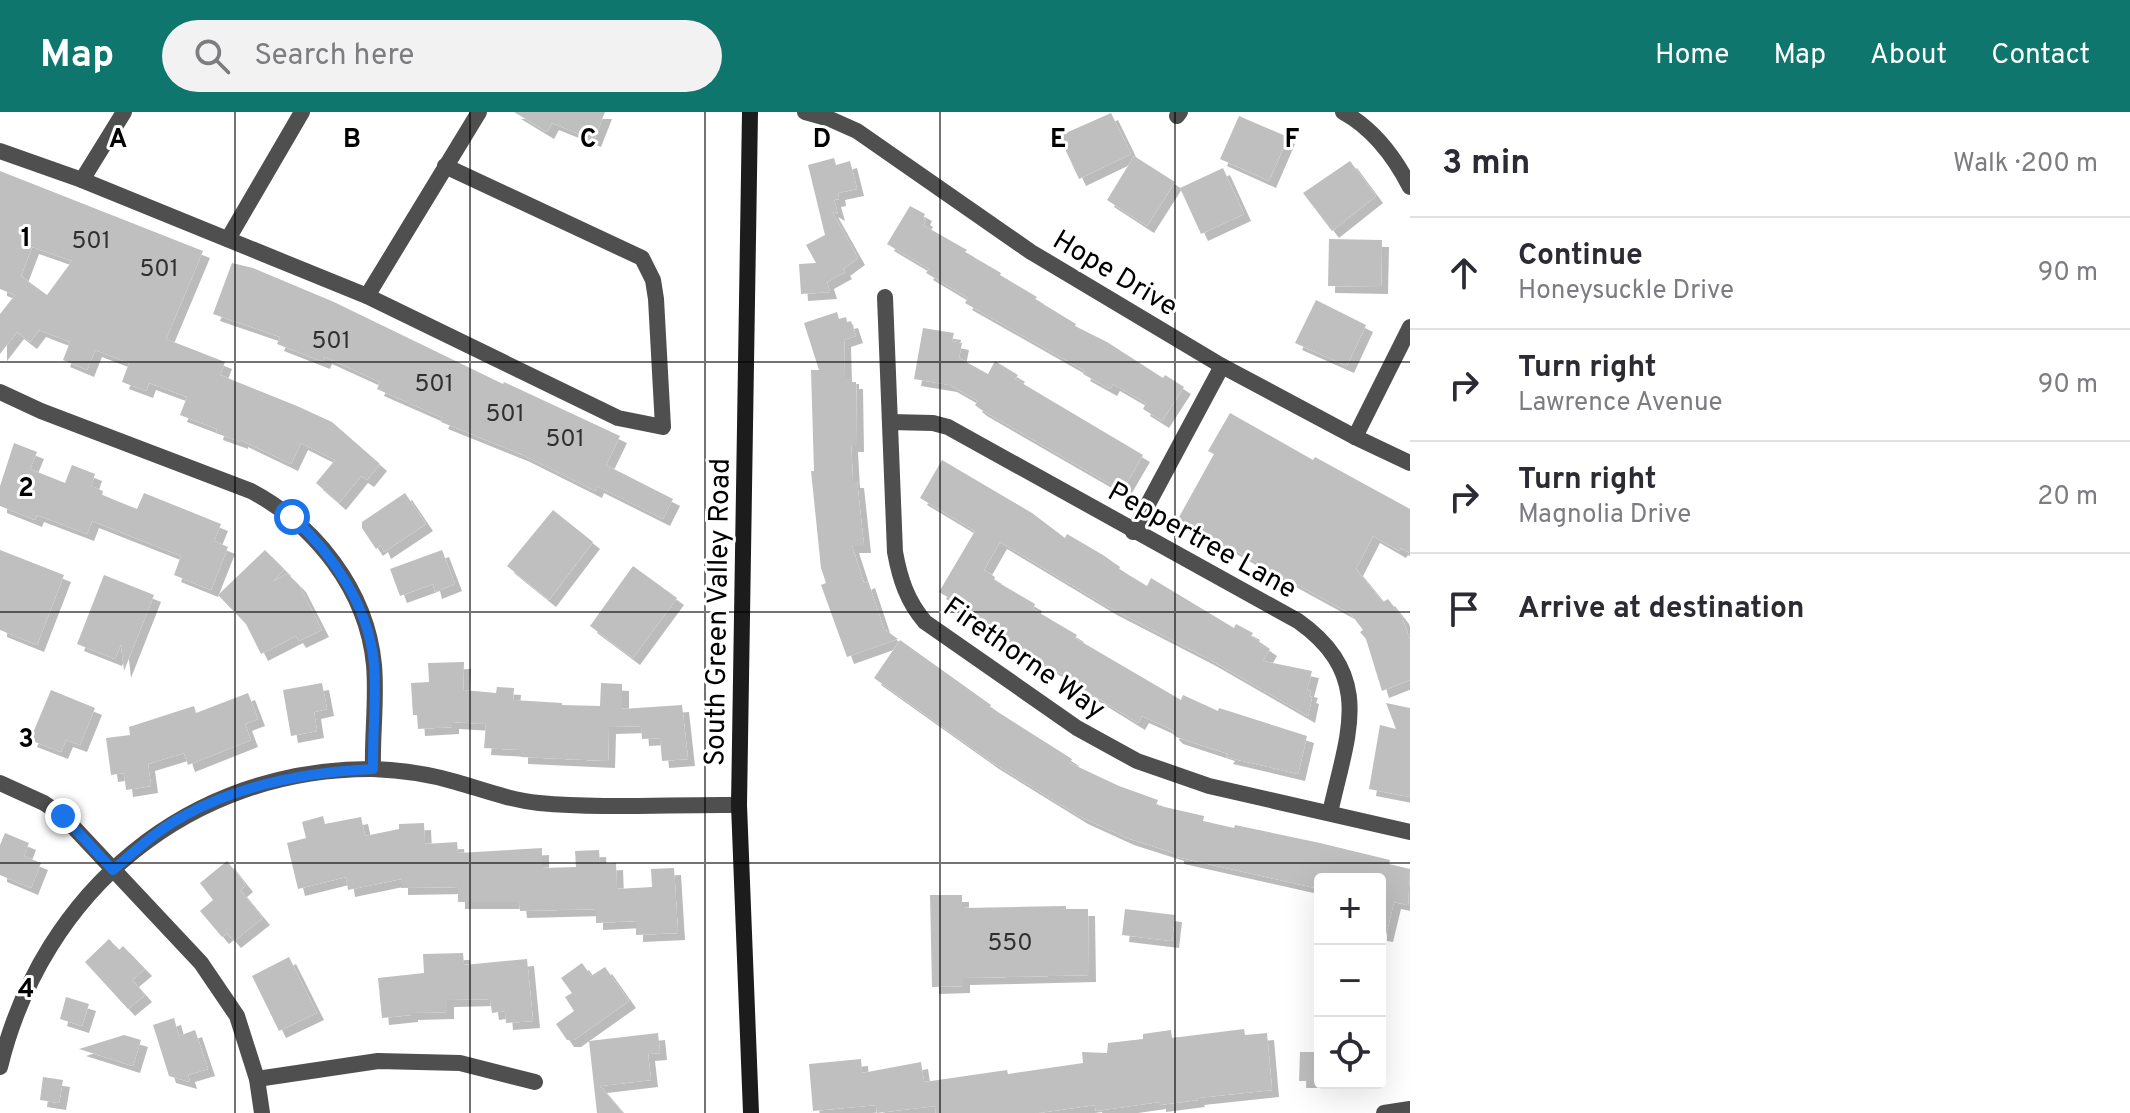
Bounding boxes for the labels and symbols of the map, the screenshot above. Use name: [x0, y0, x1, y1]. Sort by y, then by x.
text: A: [109, 124, 127, 157]
text: B: [343, 124, 361, 157]
text: C: [580, 124, 596, 157]
text: D: [813, 124, 831, 157]
text: E: [1050, 124, 1066, 157]
text: F: [1285, 124, 1300, 157]
text: 1: [21, 223, 31, 256]
street label: Hope Drive: [1045, 223, 1183, 326]
house number: 501: [71, 227, 111, 257]
house number: 501: [139, 255, 179, 285]
house number: 501: [311, 327, 351, 357]
house number: 501: [414, 370, 454, 400]
house number: 501: [485, 400, 525, 430]
house number: 501: [545, 425, 585, 455]
street label: South Green Valley Road: [698, 458, 740, 766]
text: 2: [18, 473, 34, 506]
street label: Peppertree Lane: [1101, 475, 1302, 608]
route start: [274, 499, 310, 535]
street label: Firethorne Way: [935, 590, 1111, 729]
text: 3: [18, 724, 34, 757]
route end: [45, 798, 81, 834]
house number: 550: [987, 929, 1033, 959]
text: 4: [18, 974, 34, 1007]

